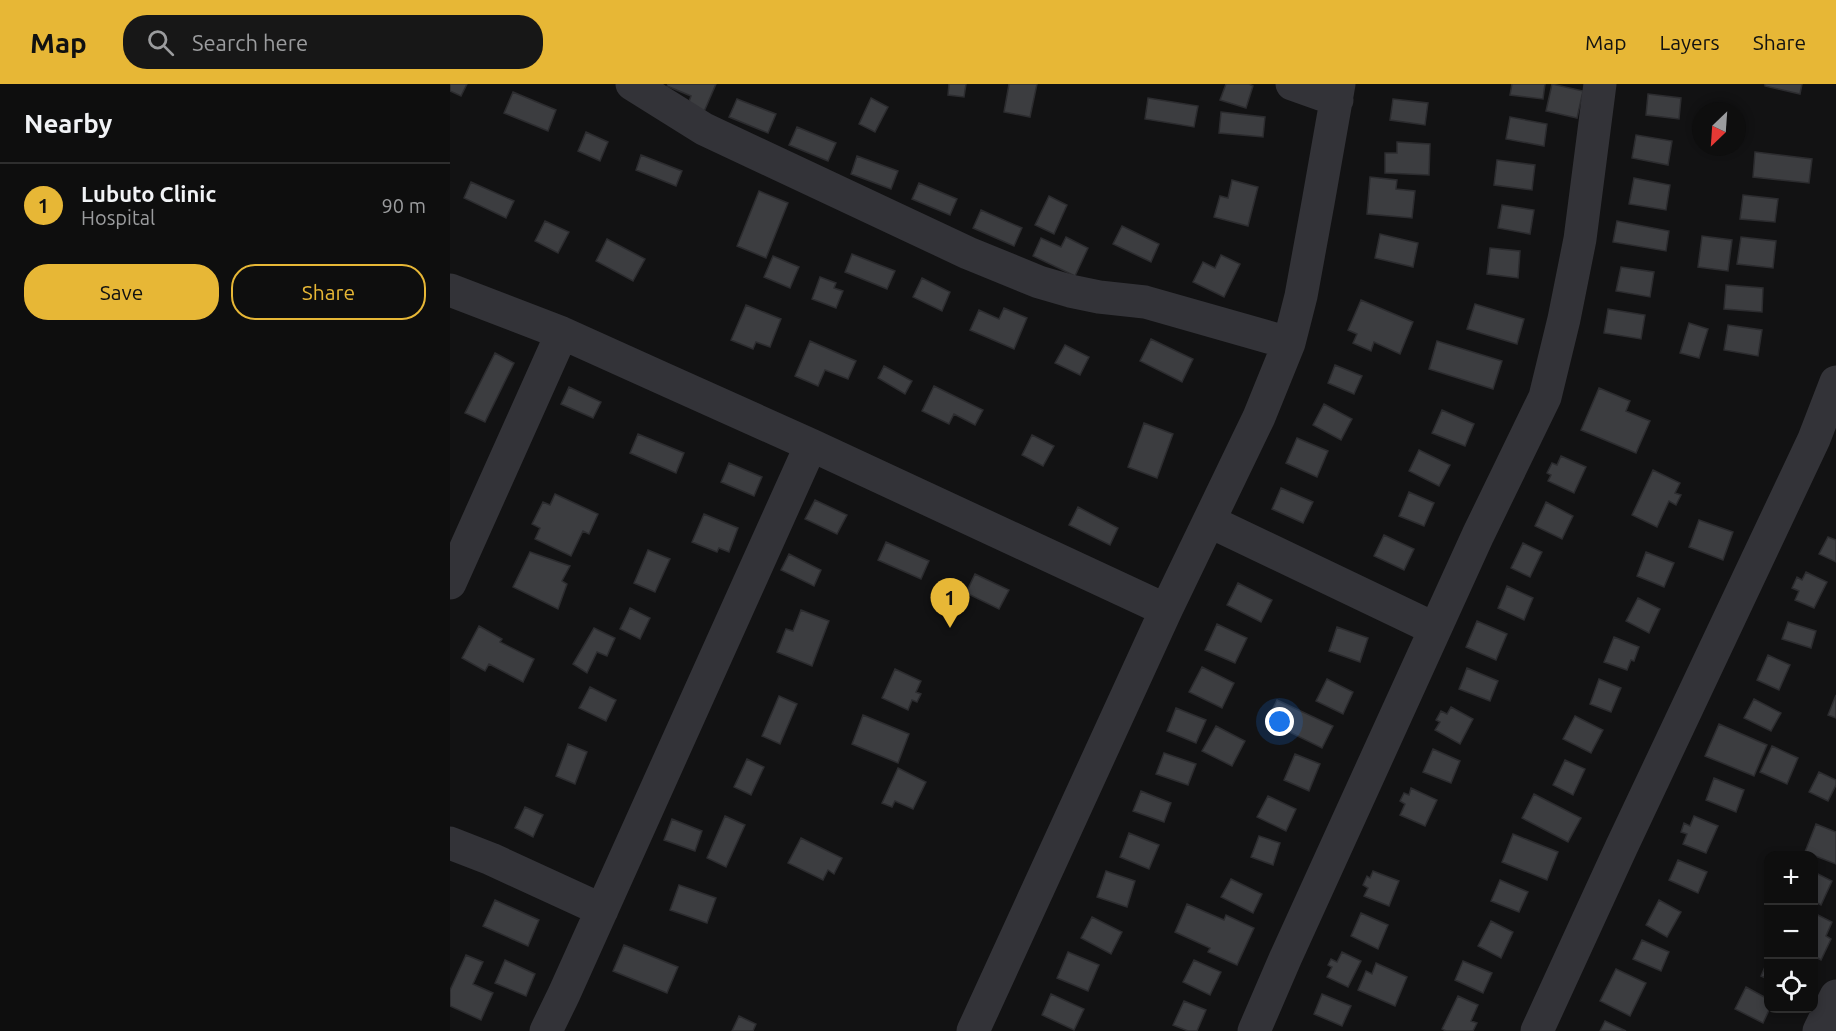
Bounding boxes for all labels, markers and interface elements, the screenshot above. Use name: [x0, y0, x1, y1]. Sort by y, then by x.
search box: [123, 15, 543, 69]
icon: search: [144, 26, 177, 59]
text: Map: [30, 27, 87, 58]
text: Search here: [192, 30, 308, 55]
text: Map: [1585, 30, 1626, 54]
text: Layers: [1659, 30, 1720, 54]
text: Share: [1753, 30, 1806, 54]
north arrow: [1692, 102, 1746, 156]
text: Nearby: [24, 109, 112, 138]
text: Lubuto Clinic: [81, 181, 216, 206]
text: 1: [38, 194, 49, 217]
text: 90 m: [382, 194, 426, 217]
text: Hospital: [81, 206, 155, 229]
button: Save: [24, 264, 219, 320]
button: Share: [231, 264, 426, 320]
pin: 1: [930, 578, 970, 628]
your location: [1265, 707, 1294, 736]
map controls: [1764, 851, 1818, 1013]
button: +: [1764, 851, 1818, 905]
button: −: [1764, 905, 1818, 959]
button: locate: [1764, 959, 1818, 1013]

